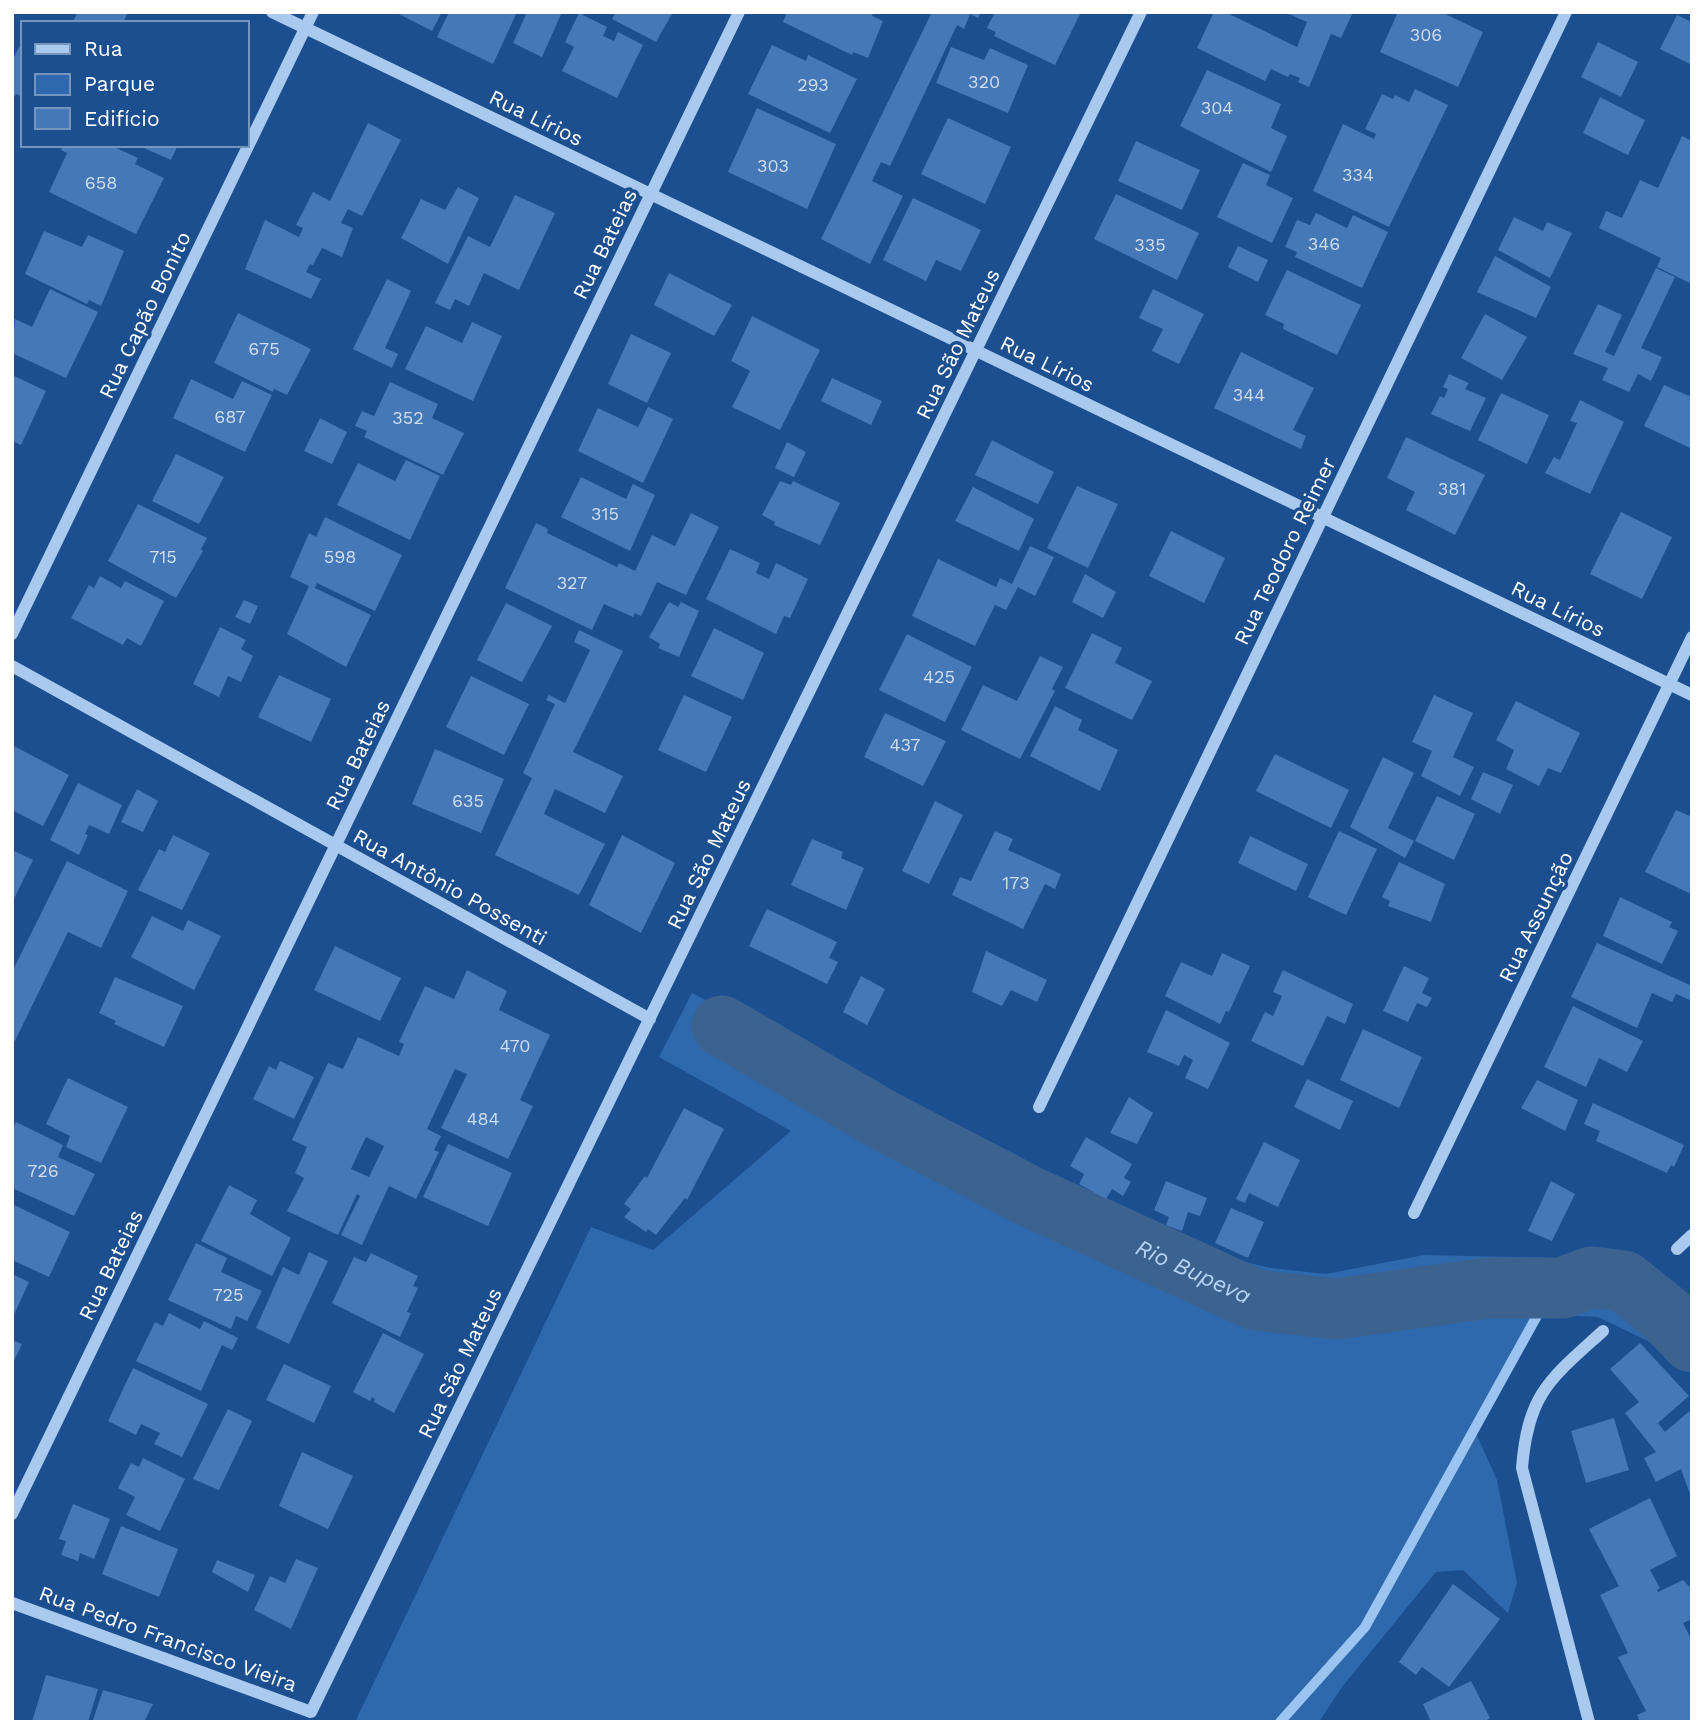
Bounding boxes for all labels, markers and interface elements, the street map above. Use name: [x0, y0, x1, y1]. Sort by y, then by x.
legend: [21, 21, 248, 147]
house number: 306: [1410, 24, 1442, 45]
text: Rua: [84, 36, 123, 61]
text: Parque: [84, 71, 155, 96]
house number: 320: [968, 71, 1000, 92]
house number: 293: [797, 74, 829, 95]
street label: Rua Lírios: [485, 84, 587, 151]
house number: 304: [1201, 97, 1233, 118]
text: Edifício: [84, 106, 160, 131]
house number: 303: [757, 155, 789, 176]
house number: 334: [1342, 164, 1374, 185]
house number: 658: [85, 172, 117, 193]
street label: Rua Bateias: [567, 184, 642, 303]
street label: Rua Capão Bonito: [93, 227, 196, 402]
house number: 346: [1308, 233, 1340, 254]
house number: 335: [1134, 234, 1166, 255]
street label: Rua São Mateus: [910, 264, 1005, 423]
street label: Rua Lírios: [996, 330, 1098, 397]
house number: 675: [248, 338, 280, 359]
house number: 344: [1233, 384, 1265, 405]
house number: 687: [214, 406, 246, 427]
house number: 352: [392, 407, 424, 428]
street label: Rua Teodoro Reimer: [1228, 453, 1341, 649]
house number: 381: [1438, 478, 1466, 499]
house number: 315: [591, 503, 619, 524]
house number: 715: [149, 546, 177, 567]
house number: 598: [324, 546, 356, 567]
house number: 327: [557, 572, 587, 593]
street label: Rua Lírios: [1507, 575, 1609, 642]
house number: 425: [923, 666, 955, 687]
street label: Rua Bateias: [320, 695, 395, 814]
house number: 437: [890, 734, 920, 755]
street label: Rua São Mateus: [661, 774, 756, 933]
house number: 635: [452, 790, 484, 811]
street label: Rua Antônio Possenti: [349, 823, 551, 950]
street label: Rua Assunção: [1493, 847, 1578, 986]
house number: 173: [1002, 872, 1030, 893]
house number: 470: [499, 1035, 531, 1056]
house number: 484: [466, 1108, 500, 1129]
house number: 726: [27, 1160, 59, 1181]
street label: Rua Bateias: [73, 1205, 148, 1324]
water label: Rio Bupeva: [1132, 1234, 1255, 1310]
street label: Rua São Mateus: [412, 1283, 507, 1442]
house number: 725: [212, 1284, 244, 1305]
street label: Rua Pedro Francisco Vieira: [36, 1580, 301, 1697]

